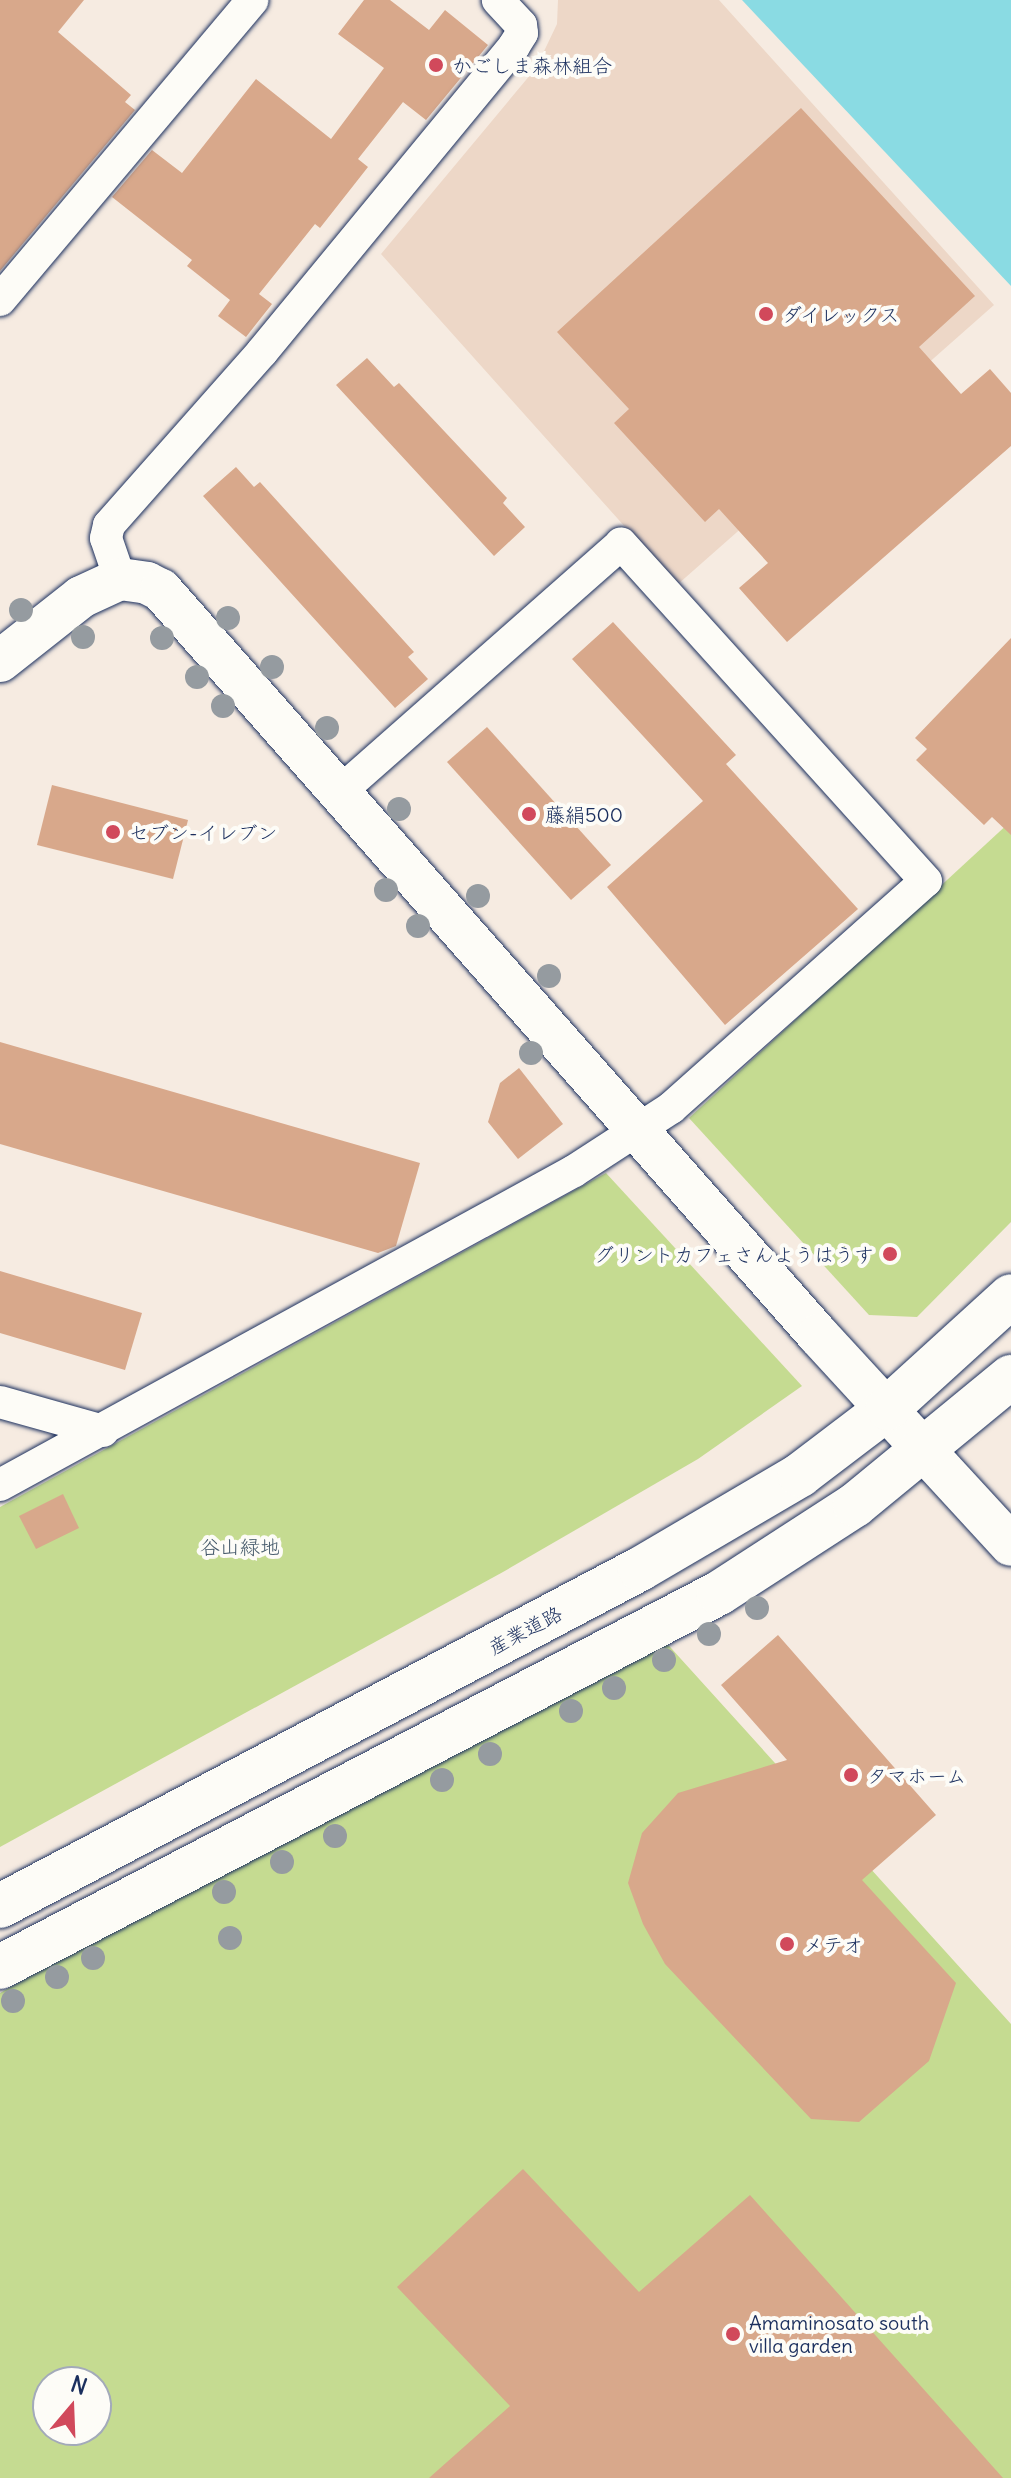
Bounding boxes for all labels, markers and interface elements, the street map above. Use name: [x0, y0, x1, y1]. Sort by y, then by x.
place label: かごしま森林組合: [452, 53, 612, 77]
marker: かごしま森林組合: [427, 56, 445, 74]
place label: ダイレックス: [782, 302, 902, 326]
marker: ダイレックス: [757, 305, 775, 323]
place label: 藤絹500: [545, 802, 623, 826]
marker: 藤絹500: [520, 805, 538, 823]
place label: セブン-イレブン: [129, 820, 278, 844]
marker: セブン-イレブン: [104, 823, 122, 841]
place label: グリントカフェさんようはうす: [594, 1242, 874, 1266]
marker: グリントカフェさんようはうす: [881, 1245, 899, 1263]
park label: 谷山緑地: [200, 1534, 280, 1558]
street label: 産業道路: [484, 1601, 566, 1659]
place label: タマホーム: [867, 1763, 967, 1787]
marker: タマホーム: [842, 1766, 860, 1784]
place label: メテオ: [803, 1932, 863, 1956]
marker: メテオ: [778, 1935, 796, 1953]
place label: Amaminosato south villa garden: [749, 2310, 929, 2357]
marker: Amaminosato south villa garden: [724, 2325, 742, 2343]
north arrow: [32, 2366, 112, 2446]
text: N: [67, 2369, 91, 2401]

